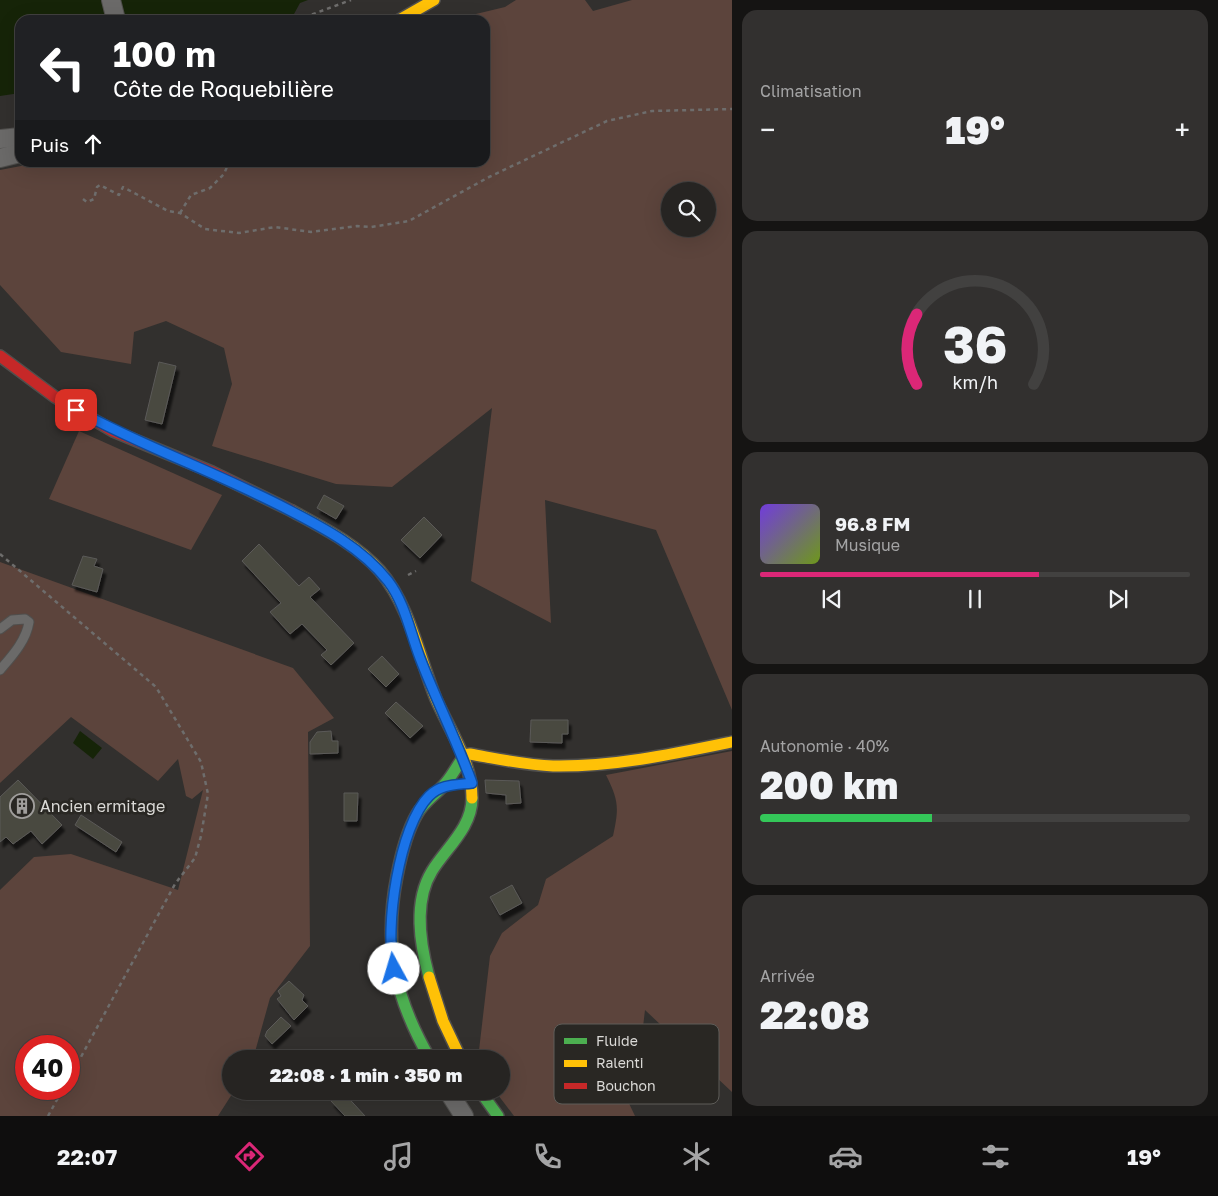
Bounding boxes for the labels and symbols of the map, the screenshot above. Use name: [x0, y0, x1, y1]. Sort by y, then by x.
pin: [55, 389, 97, 431]
building icon: Ancien ermitage: [9, 793, 35, 819]
place label: Ancien ermitage: [40, 796, 165, 816]
position arrow: [367, 942, 419, 994]
legend: [554, 1024, 719, 1104]
text: Fluide: [596, 1032, 638, 1049]
speed limit sign: 40: [15, 1035, 80, 1100]
text: Ralenti: [596, 1054, 644, 1071]
text: Bouchon: [596, 1077, 656, 1094]

